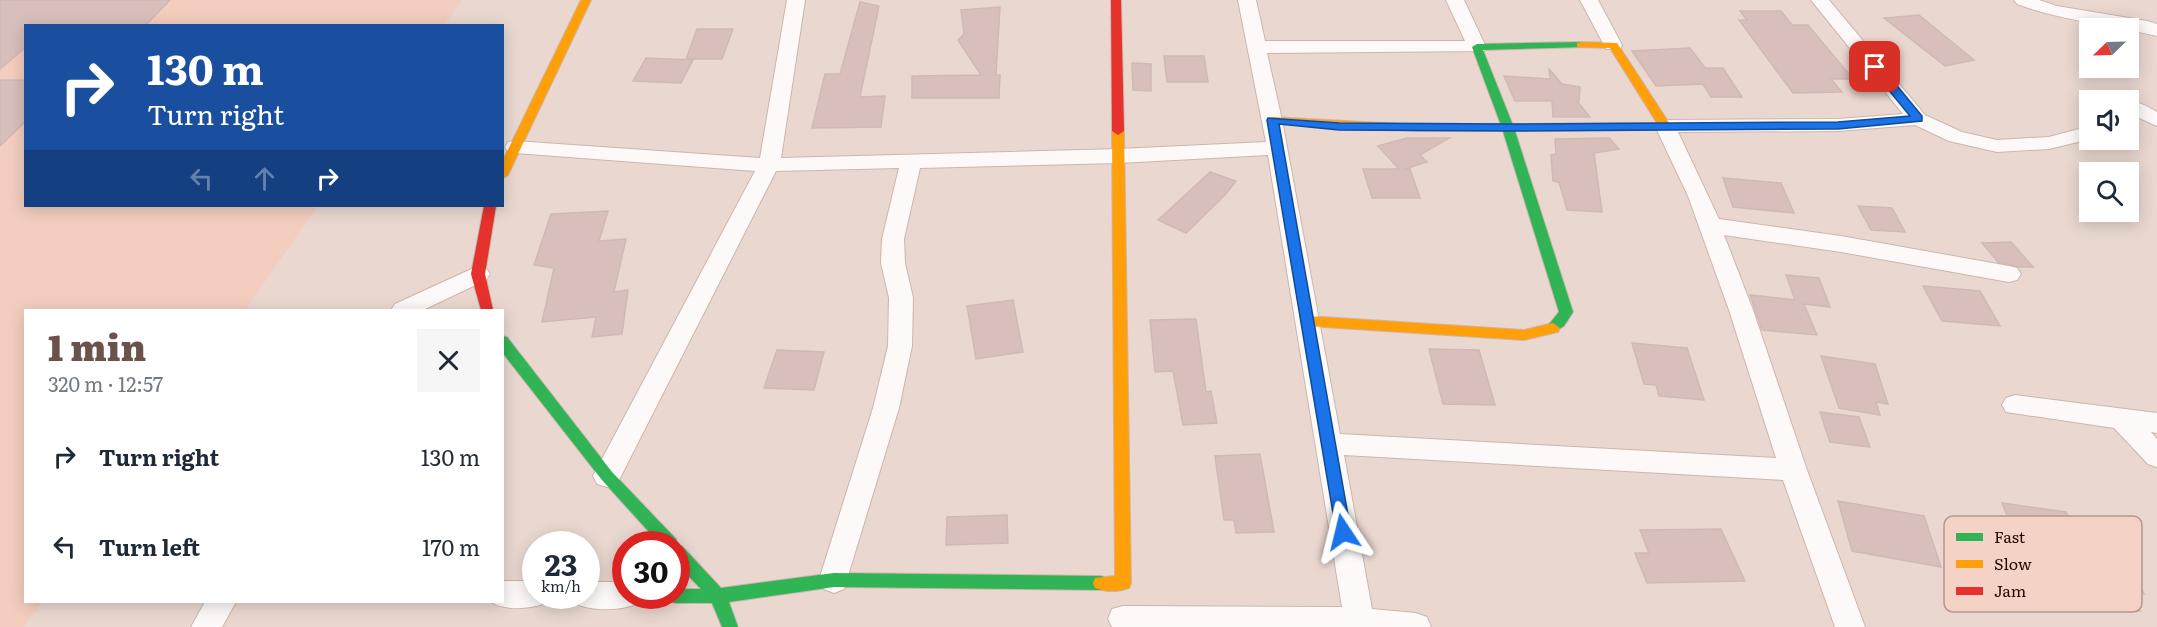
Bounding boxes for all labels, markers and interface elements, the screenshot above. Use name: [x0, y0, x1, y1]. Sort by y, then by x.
north arrow: [2079, 18, 2139, 78]
map controls: [2079, 18, 2139, 222]
text: 130 m: [147, 36, 264, 98]
pin: [1849, 41, 1900, 92]
icon: right: [48, 48, 126, 126]
icon: arrive: [1858, 50, 1891, 83]
button: sound: [2079, 90, 2139, 150]
text: Turn right: [147, 93, 284, 133]
icon: left: [185, 162, 218, 195]
icon: ahead: [248, 162, 281, 195]
icon: right: [311, 162, 344, 195]
button: search: [2079, 162, 2139, 222]
text: 1 min: [48, 319, 146, 372]
button: close: [417, 329, 480, 392]
text: 320 m · 12:57: [48, 368, 163, 398]
icon: right: [48, 440, 81, 473]
text: Turn right: [99, 440, 219, 473]
text: 130 m: [421, 440, 480, 473]
position arrow: [1311, 500, 1375, 564]
legend: [1944, 516, 2142, 612]
text: Fast: [1994, 524, 2026, 548]
icon: left: [48, 530, 81, 563]
text: Turn left: [99, 530, 200, 563]
text: 170 m: [422, 530, 480, 563]
speed limit sign: 30: [612, 531, 690, 609]
text: 23: [545, 541, 577, 585]
text: Slow: [1994, 551, 2032, 575]
text: km/h: [541, 574, 581, 597]
text: Jam: [1994, 578, 2027, 602]

